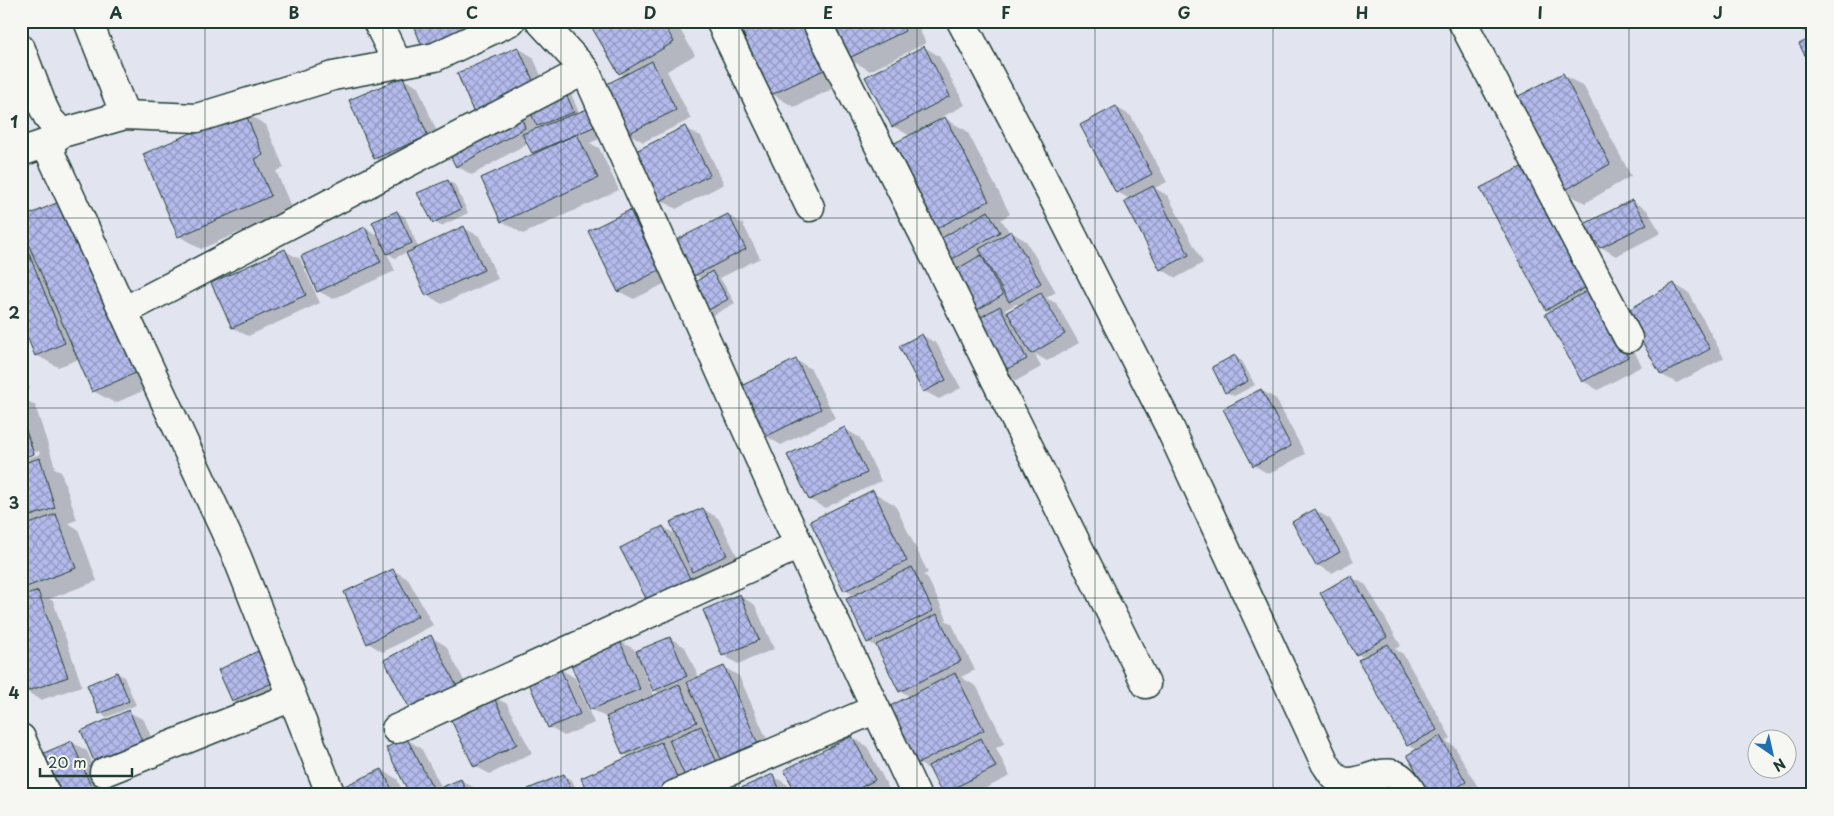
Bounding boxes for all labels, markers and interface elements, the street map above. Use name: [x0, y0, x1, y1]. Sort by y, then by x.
text: A: [110, 0, 123, 24]
text: B: [289, 0, 300, 24]
text: C: [466, 0, 478, 24]
text: D: [644, 0, 656, 24]
text: E: [823, 0, 833, 24]
text: F: [1001, 0, 1011, 24]
text: G: [1177, 0, 1191, 24]
text: H: [1356, 0, 1368, 24]
text: I: [1537, 0, 1543, 24]
text: J: [1713, 0, 1723, 24]
text: 1: [10, 109, 18, 133]
text: 2: [8, 300, 20, 324]
text: 3: [9, 490, 19, 514]
text: 4: [9, 680, 20, 704]
north arrow: [1746, 728, 1796, 778]
scale bar: [40, 746, 132, 778]
text: 20 m: [48, 750, 87, 773]
text: N: [1769, 753, 1790, 777]

